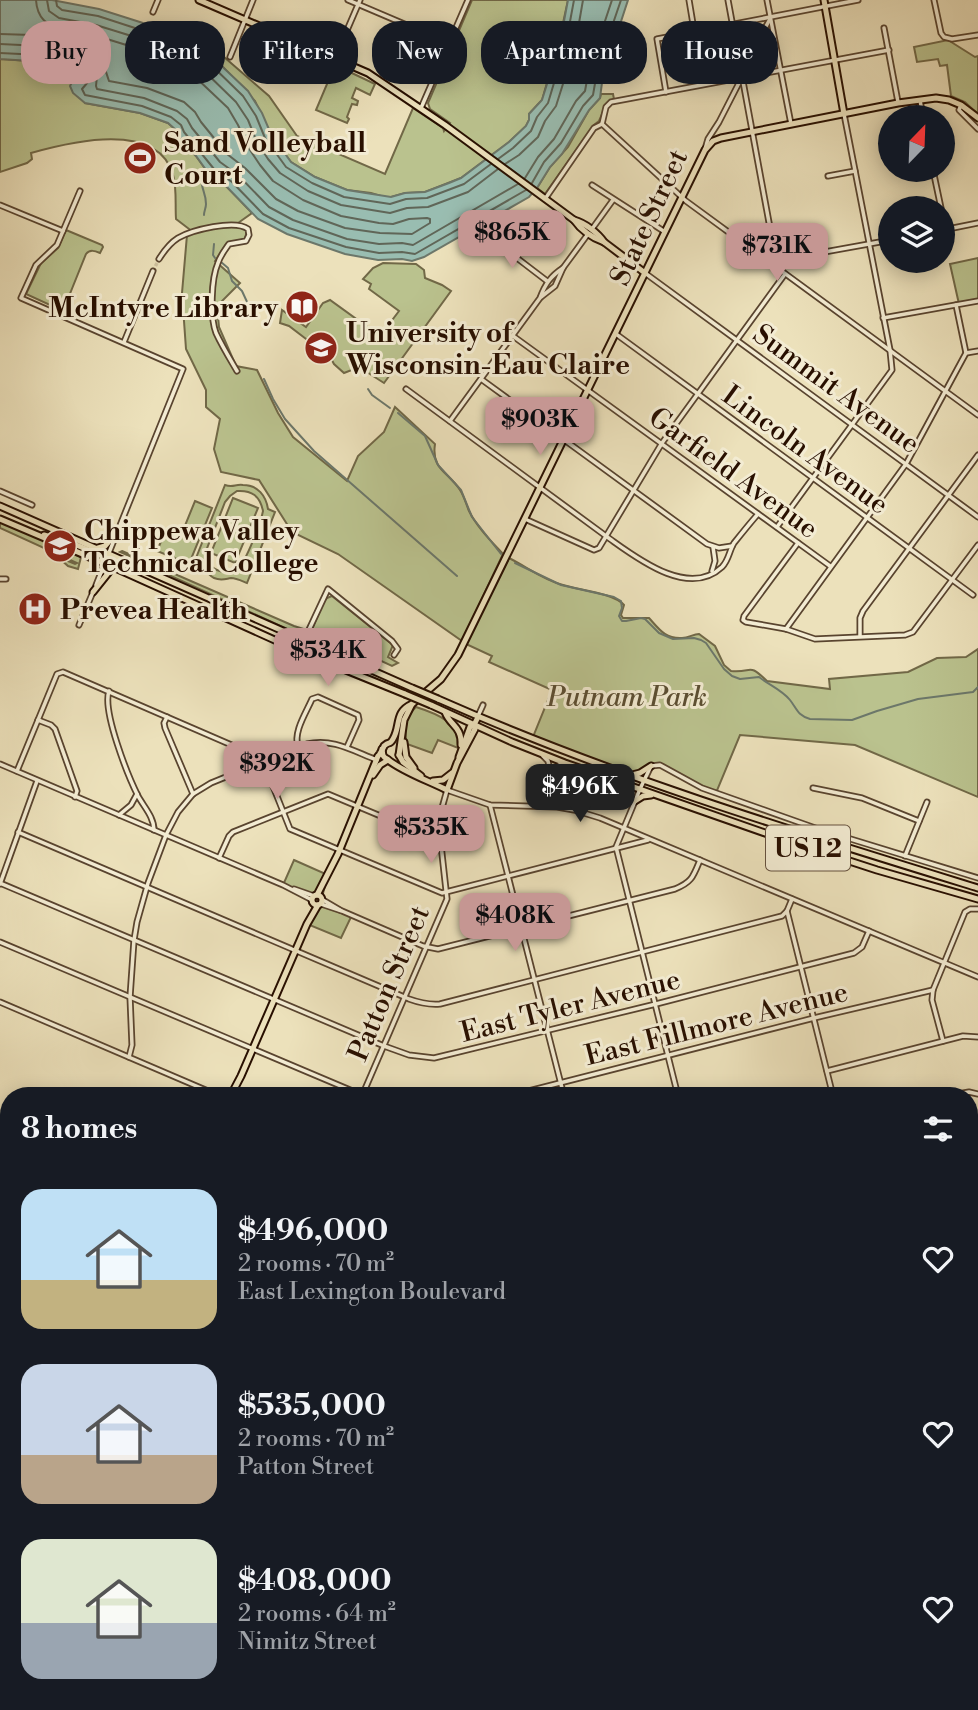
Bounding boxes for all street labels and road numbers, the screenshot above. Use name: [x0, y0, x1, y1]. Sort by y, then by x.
street label: State Street: [603, 144, 696, 291]
street label: Summit Avenue: [746, 317, 926, 462]
street label: Lincoln Avenue: [715, 378, 895, 522]
street label: Garfield Avenue: [641, 400, 825, 546]
road number: US 12: [766, 826, 850, 870]
street label: Patton Street: [341, 900, 438, 1067]
street label: East Tyler Avenue: [457, 962, 684, 1051]
street label: East Fillmore Avenue: [581, 975, 852, 1074]

